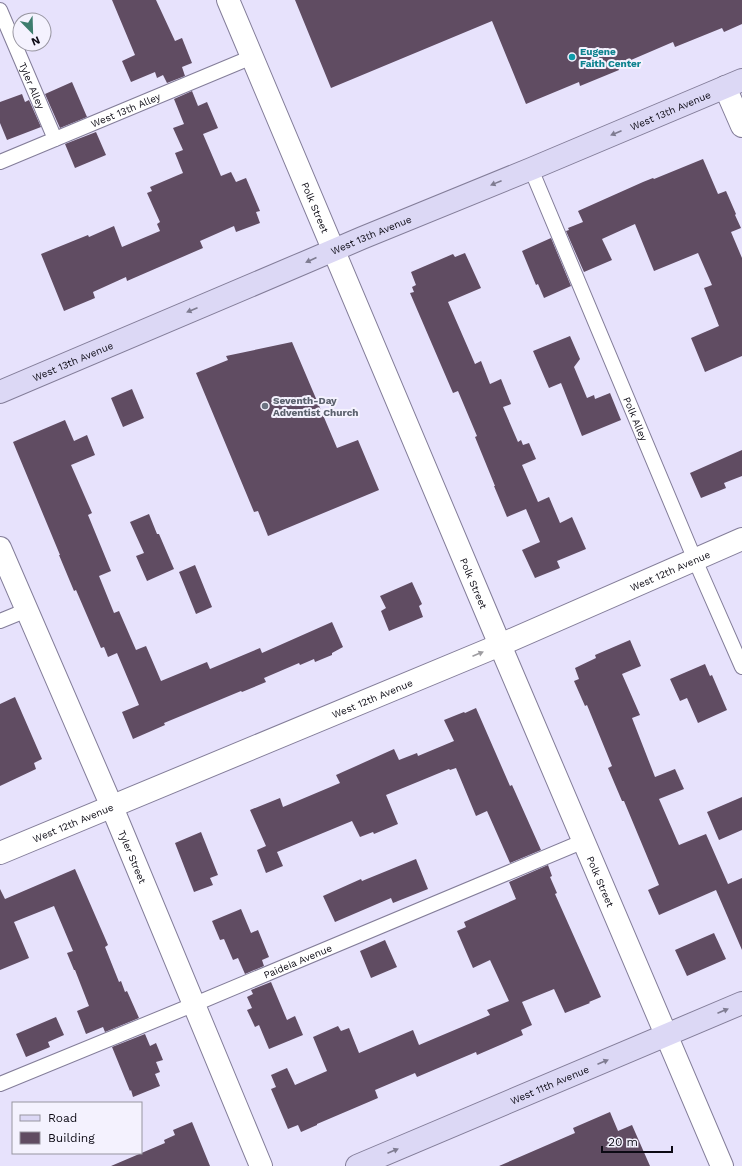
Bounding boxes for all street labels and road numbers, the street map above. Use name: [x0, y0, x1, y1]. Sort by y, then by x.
street label: Tyler Alley: [17, 60, 47, 111]
street label: West 13th Avenue: [628, 88, 712, 132]
street label: West 13th Alley: [89, 90, 163, 129]
street label: Polk Street: [300, 180, 331, 235]
street label: West 13th Avenue: [329, 213, 413, 256]
street label: West 13th Avenue: [31, 339, 115, 383]
street label: Polk Alley: [622, 395, 650, 443]
street label: West 12th Avenue: [628, 548, 712, 593]
street label: Polk Street: [458, 556, 490, 611]
street label: West 12th Avenue: [330, 676, 414, 720]
street label: West 12th Avenue: [31, 801, 115, 844]
street label: Tyler Street: [117, 828, 149, 886]
street label: Polk Street: [585, 854, 617, 909]
street label: Paideia Avenue: [262, 942, 334, 980]
street label: West 11th Avenue: [508, 1063, 591, 1106]

